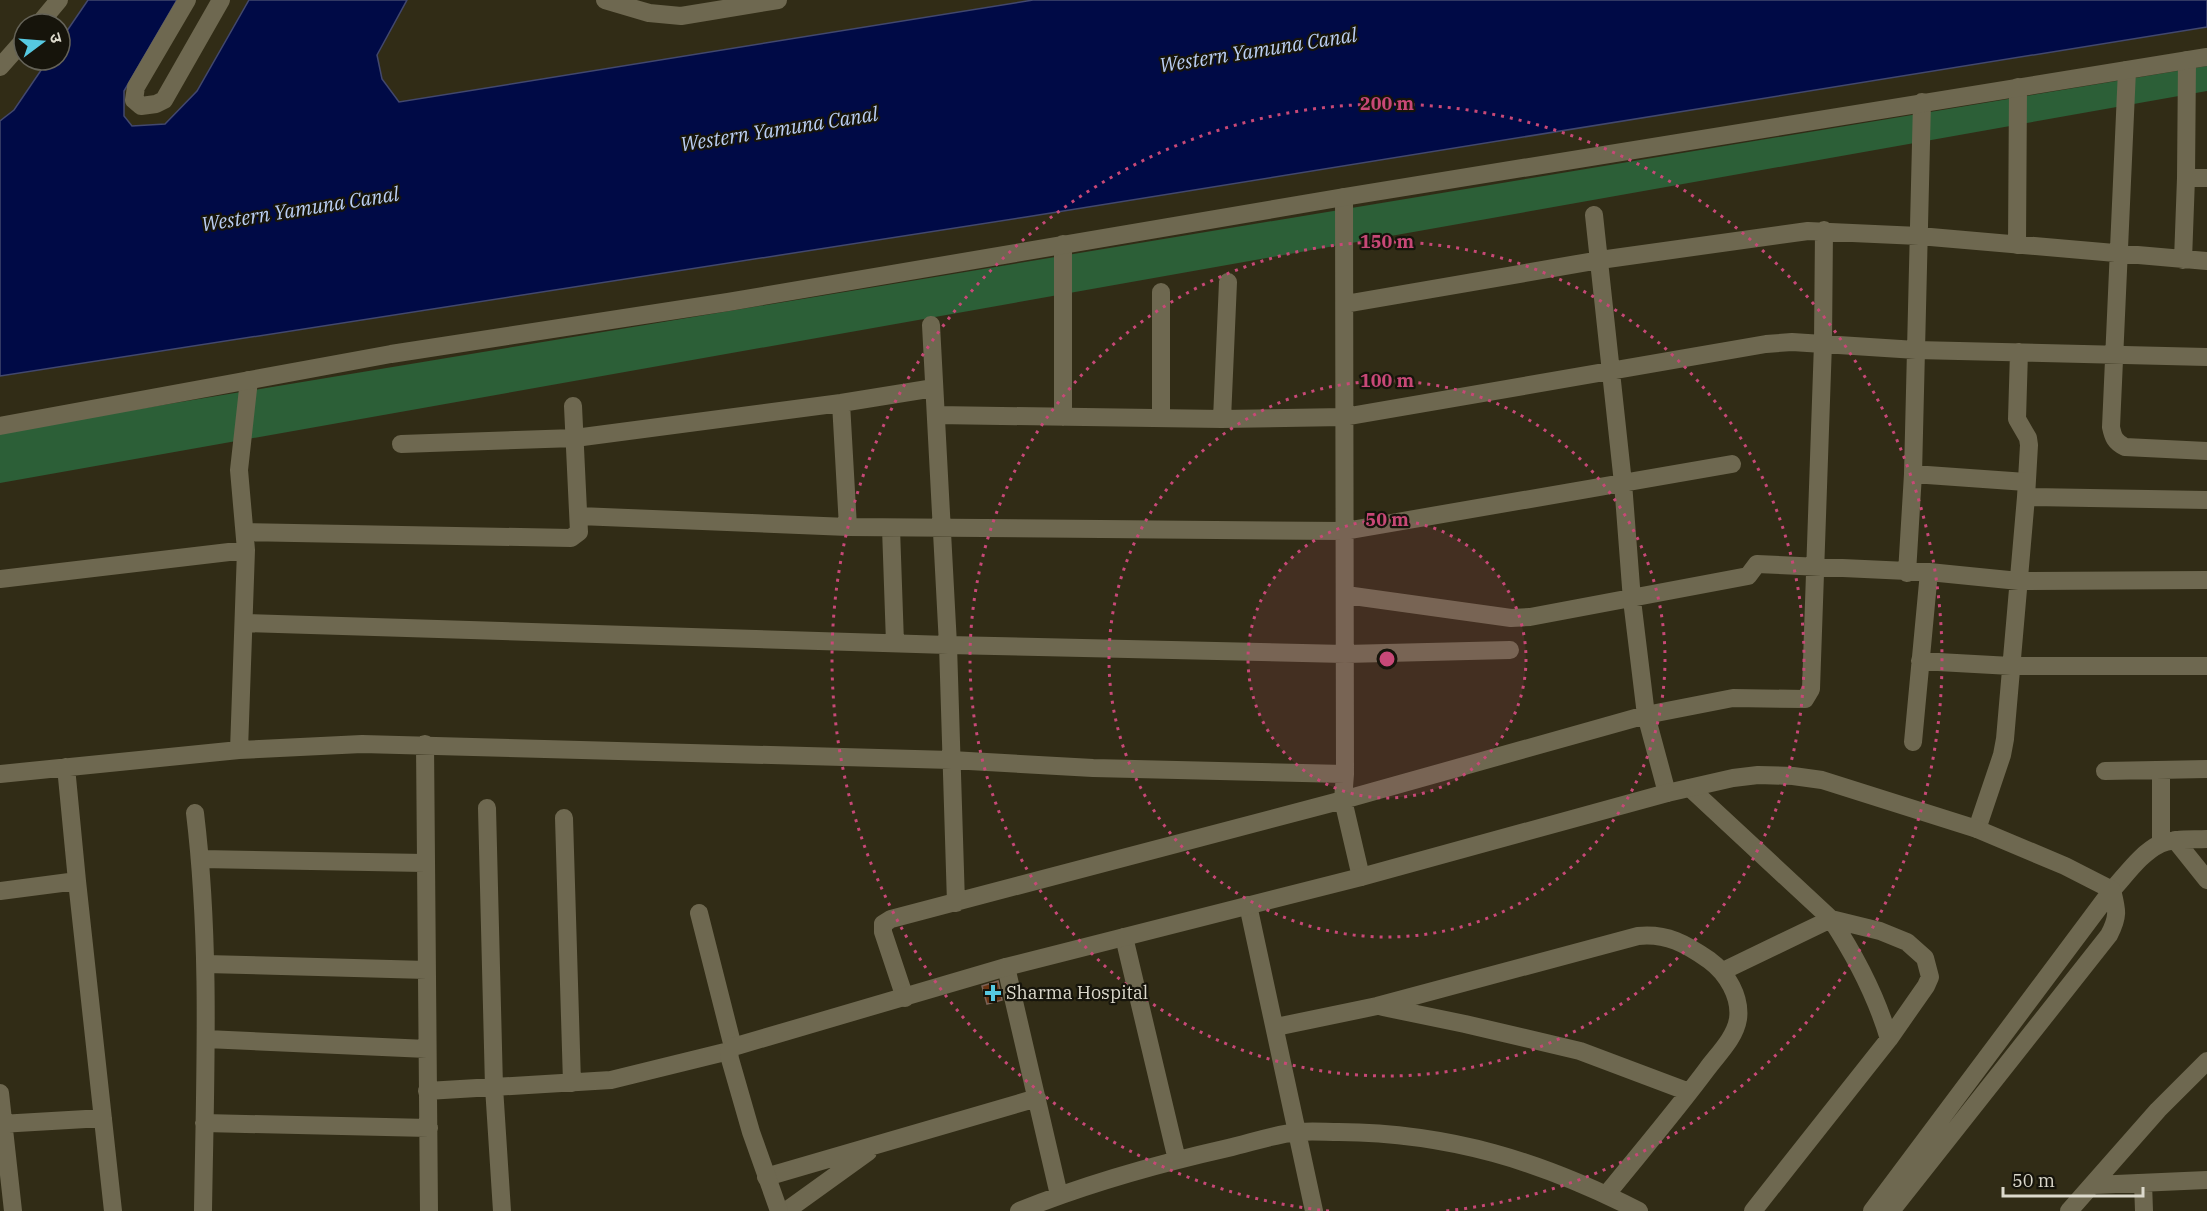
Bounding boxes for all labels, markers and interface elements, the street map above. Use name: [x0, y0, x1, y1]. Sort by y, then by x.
north arrow: [12, 12, 72, 72]
water label: Western Yamuna Canal: [1157, 20, 1359, 78]
text: उ: [46, 31, 67, 46]
text: 200 m: [1360, 92, 1415, 115]
water label: Western Yamuna Canal: [678, 99, 880, 157]
water label: Western Yamuna Canal: [199, 179, 401, 237]
text: 150 m: [1360, 230, 1415, 253]
text: 100 m: [1360, 369, 1415, 392]
text: 50 m: [1365, 508, 1409, 531]
centre of rings: [1377, 649, 1397, 669]
place label: Sharma Hospital: [1006, 981, 1148, 1004]
marker: Sharma Hospital: [984, 984, 1002, 1002]
scale bar: [2003, 1160, 2142, 1198]
text: 50 m: [2012, 1169, 2055, 1192]

